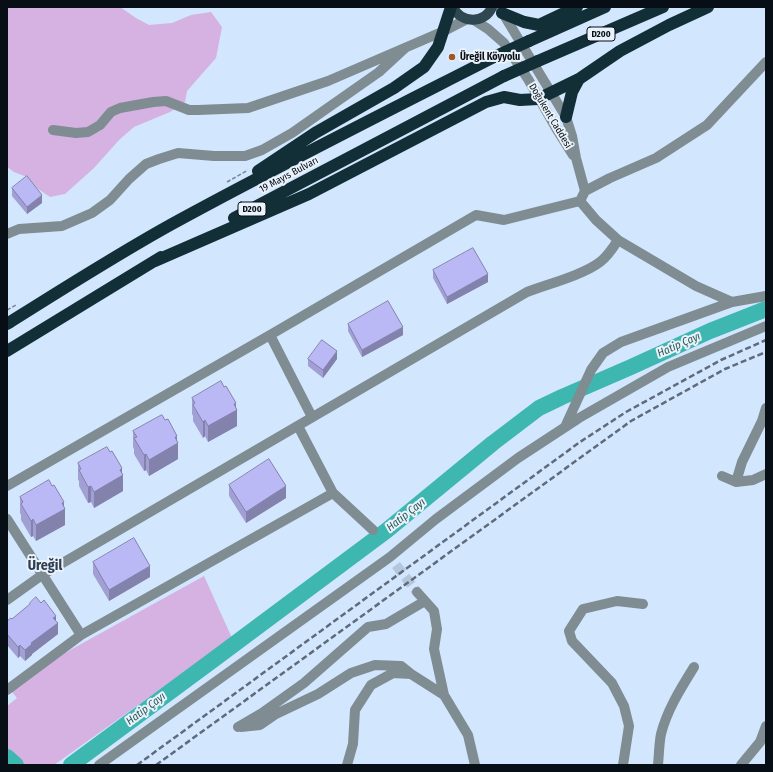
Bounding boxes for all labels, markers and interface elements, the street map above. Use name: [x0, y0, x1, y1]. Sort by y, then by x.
road number: D200: [587, 27, 615, 41]
place label: Üreğil Köyyolu: [460, 51, 520, 63]
marker: Üreğil Köyyolu: [447, 52, 457, 62]
street label: Doğukent Caddesi: [526, 81, 574, 151]
street label: 19 Mayıs Bulvarı: [257, 154, 321, 196]
road number: D200: [238, 202, 266, 216]
water label: Hatip Çayı: [655, 330, 703, 360]
water label: Hatip Çayı: [384, 496, 428, 534]
district label: Üreğil: [28, 558, 62, 574]
water label: Hatip Çayı: [124, 690, 168, 728]

